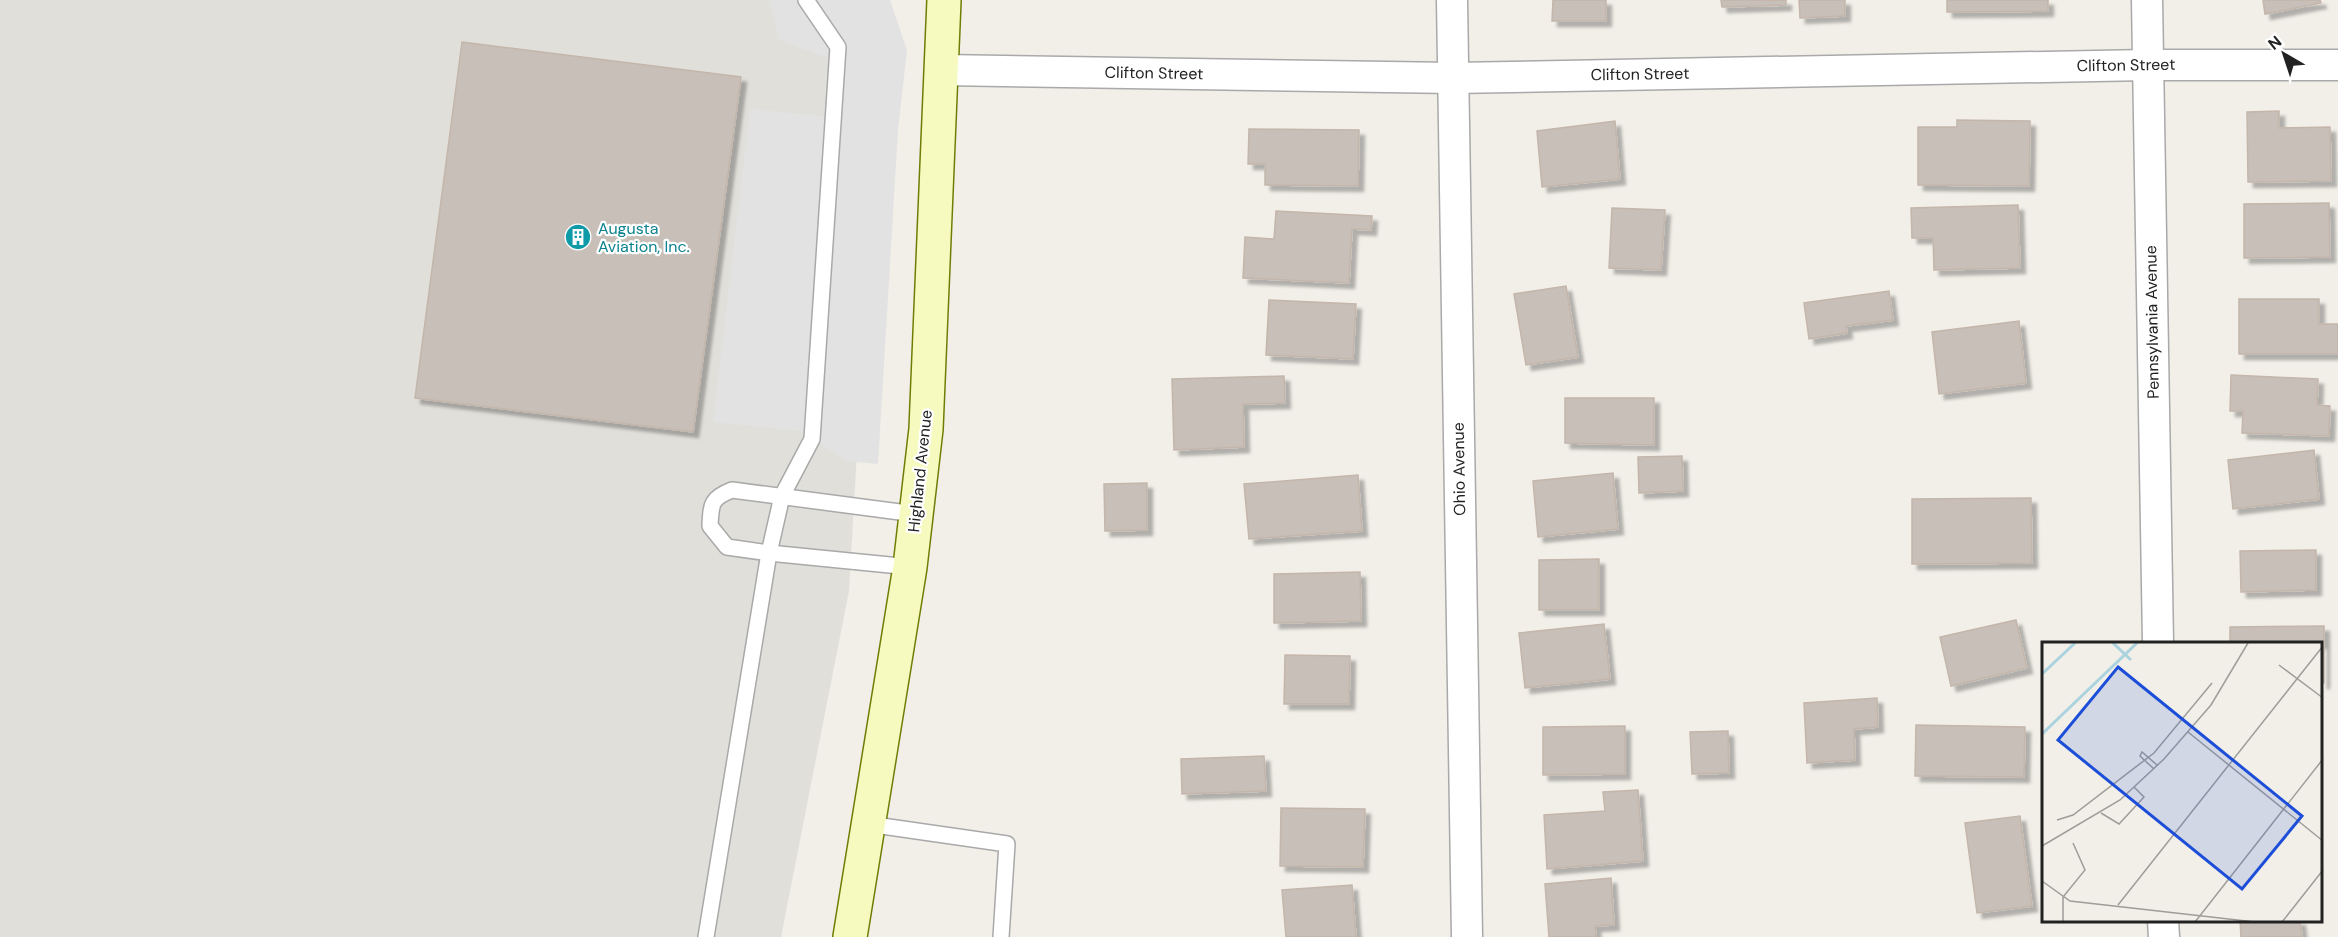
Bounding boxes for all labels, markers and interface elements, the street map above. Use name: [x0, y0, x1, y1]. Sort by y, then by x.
north arrow: [2254, 24, 2314, 84]
text: N: [2264, 31, 2286, 55]
street label: Clifton Street: [2077, 54, 2175, 76]
street label: Clifton Street: [1105, 62, 1203, 84]
street label: Clifton Street: [1591, 63, 1689, 85]
place label: Augusta Aviation, Inc.: [598, 218, 690, 257]
building icon: Augusta Aviation, Inc.: [563, 222, 593, 252]
street label: Pennsylvania Avenue: [2140, 245, 2164, 399]
street label: Highland Avenue: [903, 409, 937, 533]
street label: Ohio Avenue: [1448, 422, 1470, 516]
inset map: [2042, 642, 2323, 922]

